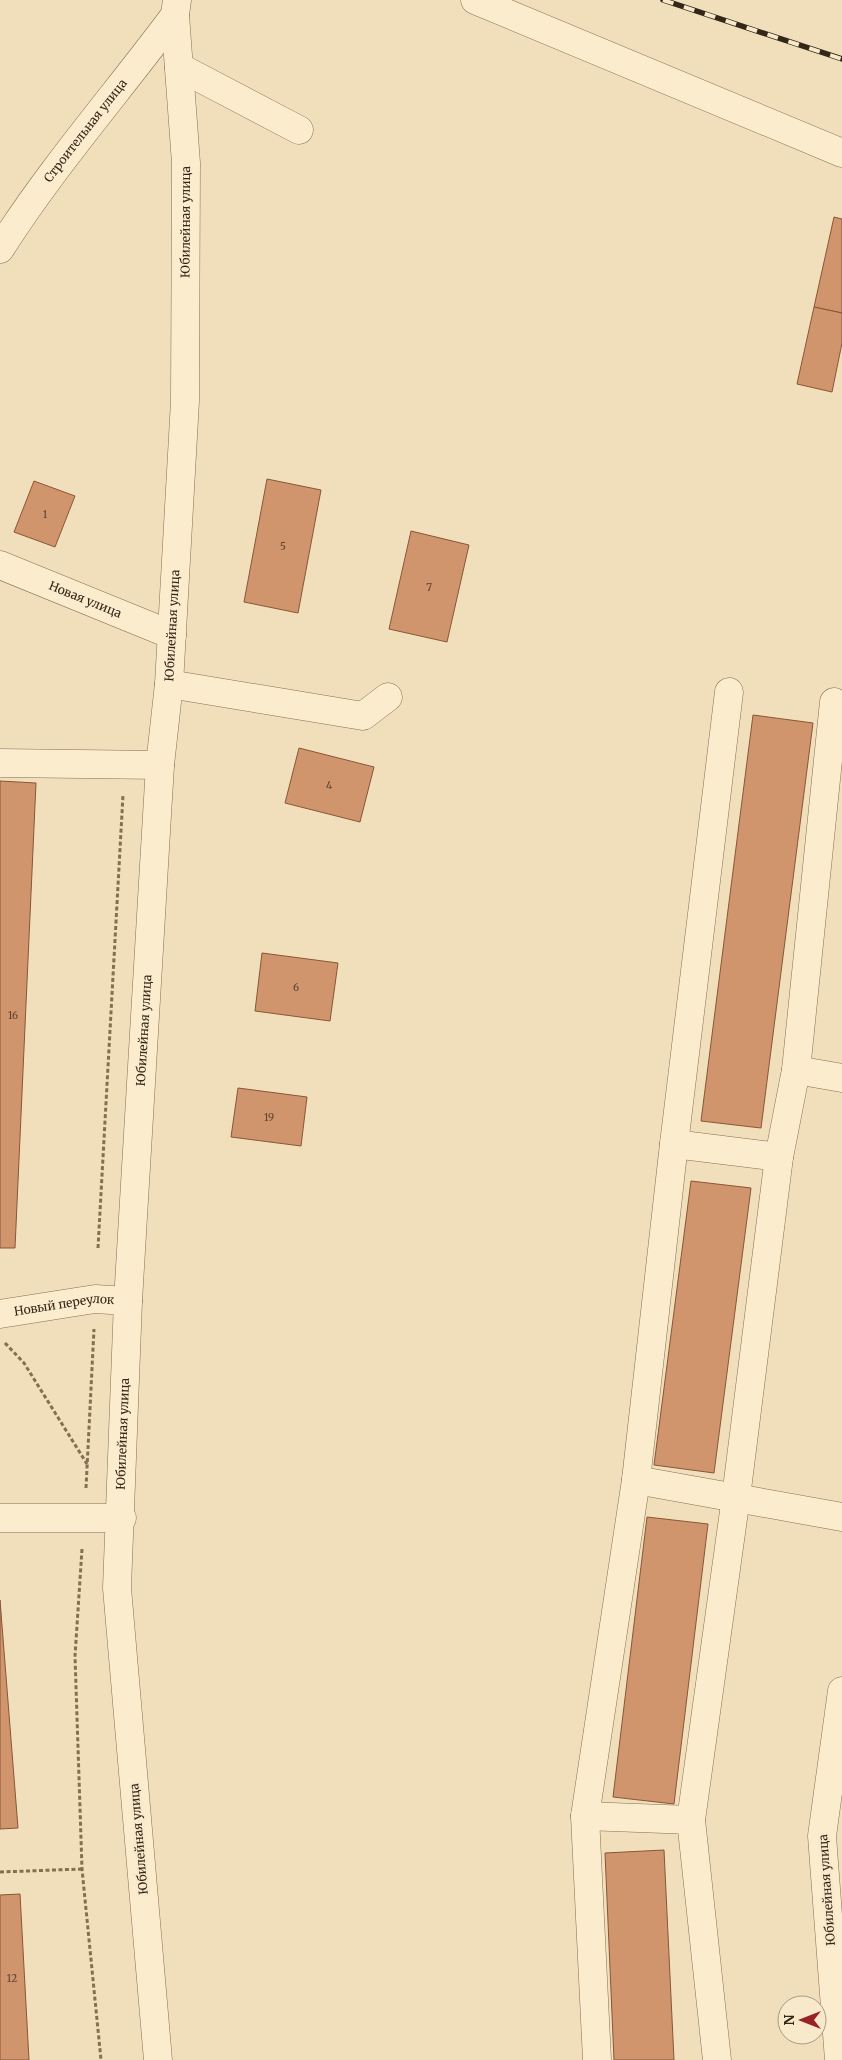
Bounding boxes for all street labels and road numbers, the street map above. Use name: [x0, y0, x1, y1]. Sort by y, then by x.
street label: Строительная улица: [40, 75, 130, 185]
street label: Юбилейная улица: [178, 165, 193, 278]
street label: Юбилейная улица: [161, 569, 182, 682]
street label: Новая улица: [47, 578, 124, 621]
street label: Юбилейная улица: [133, 974, 155, 1087]
street label: Новый переулок: [13, 1291, 115, 1319]
street label: Юбилейная улица: [113, 1377, 132, 1490]
street label: Юбилейная улица: [126, 1782, 151, 1895]
street label: Юбилейная улица: [815, 1833, 838, 1946]

